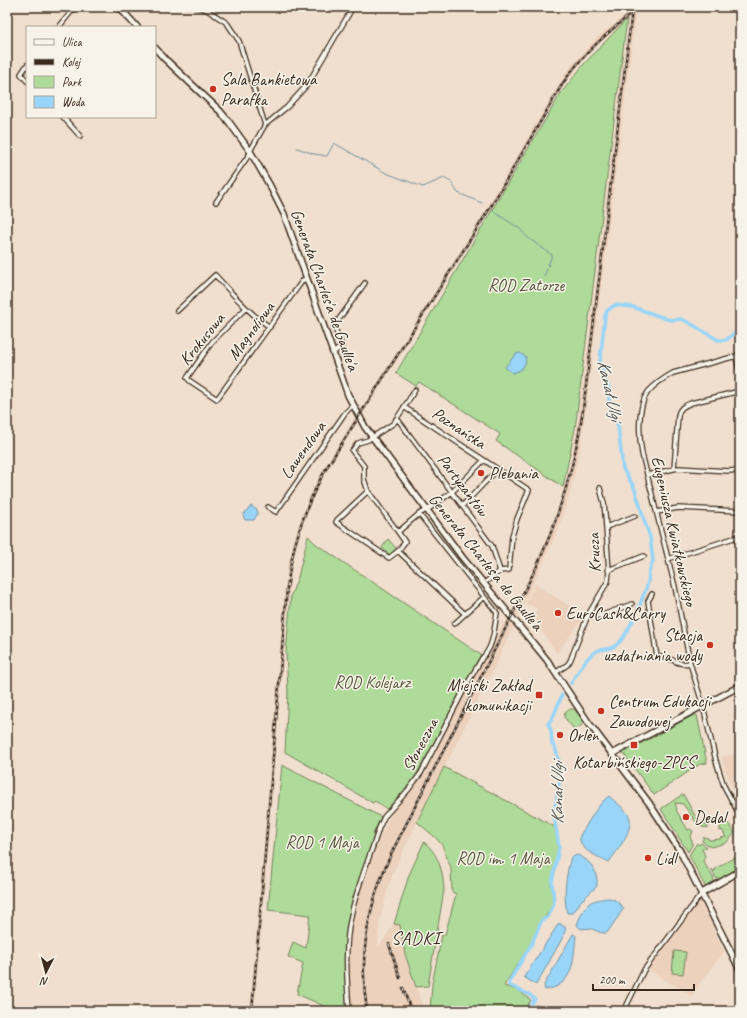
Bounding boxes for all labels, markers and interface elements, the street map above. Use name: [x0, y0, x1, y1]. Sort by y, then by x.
legend: [26, 26, 156, 118]
text: Ulica: [62, 34, 83, 50]
text: Kolej: [62, 54, 82, 70]
place label: Sala Bankietowa Parafka: [221, 69, 318, 110]
text: Park: [62, 74, 83, 90]
marker: Sala Bankietowa Parafka: [208, 84, 218, 94]
text: Woda: [62, 94, 86, 110]
street label: Generała Charles'a de Gaulle'a: [286, 206, 365, 375]
park label: ROD Zatorze: [488, 275, 565, 296]
street label: Magnoliowa: [223, 297, 280, 364]
street label: Krokusowa: [175, 307, 230, 369]
water label: Kanał Ulgi: [592, 357, 629, 427]
street label: Poznańska: [428, 402, 491, 454]
street label: Lawendowa: [276, 416, 331, 483]
street label: Partyzantów: [433, 450, 494, 521]
street label: Eugeniusza Kwiatkowskiego: [647, 454, 702, 610]
place label: Plebania: [489, 463, 539, 484]
marker: Plebania: [476, 468, 486, 478]
street label: Generała Charles'a de Gaulle'a: [424, 489, 549, 636]
street label: Krucza: [583, 532, 605, 573]
place label: EuroCash&Carry: [566, 603, 666, 624]
marker: EuroCash&Carry: [553, 608, 563, 618]
place label: Stacja uzdatniania wody: [603, 625, 703, 666]
marker: Stacja uzdatniania wody: [705, 640, 715, 650]
park label: ROD Kolejarz: [334, 672, 412, 693]
place label: Miejski Zakład komunikacji: [447, 675, 533, 716]
marker: Miejski Zakład komunikacji: [534, 690, 544, 700]
place label: Centrum Edukacji Zawodowej: [609, 691, 712, 732]
marker: Centrum Edukacji Zawodowej: [596, 706, 606, 716]
street label: Słoneczna: [397, 713, 444, 775]
place label: Orlen: [568, 725, 600, 746]
marker: Orlen: [555, 730, 565, 740]
marker: Kotarbińskiego-ZPCS: [629, 740, 639, 750]
place label: Kotarbińskiego-ZPCS: [573, 752, 699, 773]
water label: Kanał Ulgi: [546, 757, 568, 824]
place label: Dedal: [694, 807, 729, 828]
marker: Dedal: [681, 812, 691, 822]
park label: ROD 1 Maja: [285, 832, 360, 853]
park label: ROD im. 1 Maja: [456, 848, 551, 869]
place label: Lidl: [656, 848, 679, 869]
marker: Lidl: [643, 853, 653, 863]
district label: SADKI: [391, 927, 443, 949]
north arrow: [26, 952, 66, 992]
scale bar: [593, 966, 694, 992]
text: 200 m: [599, 972, 626, 988]
text: N: [39, 974, 49, 989]

